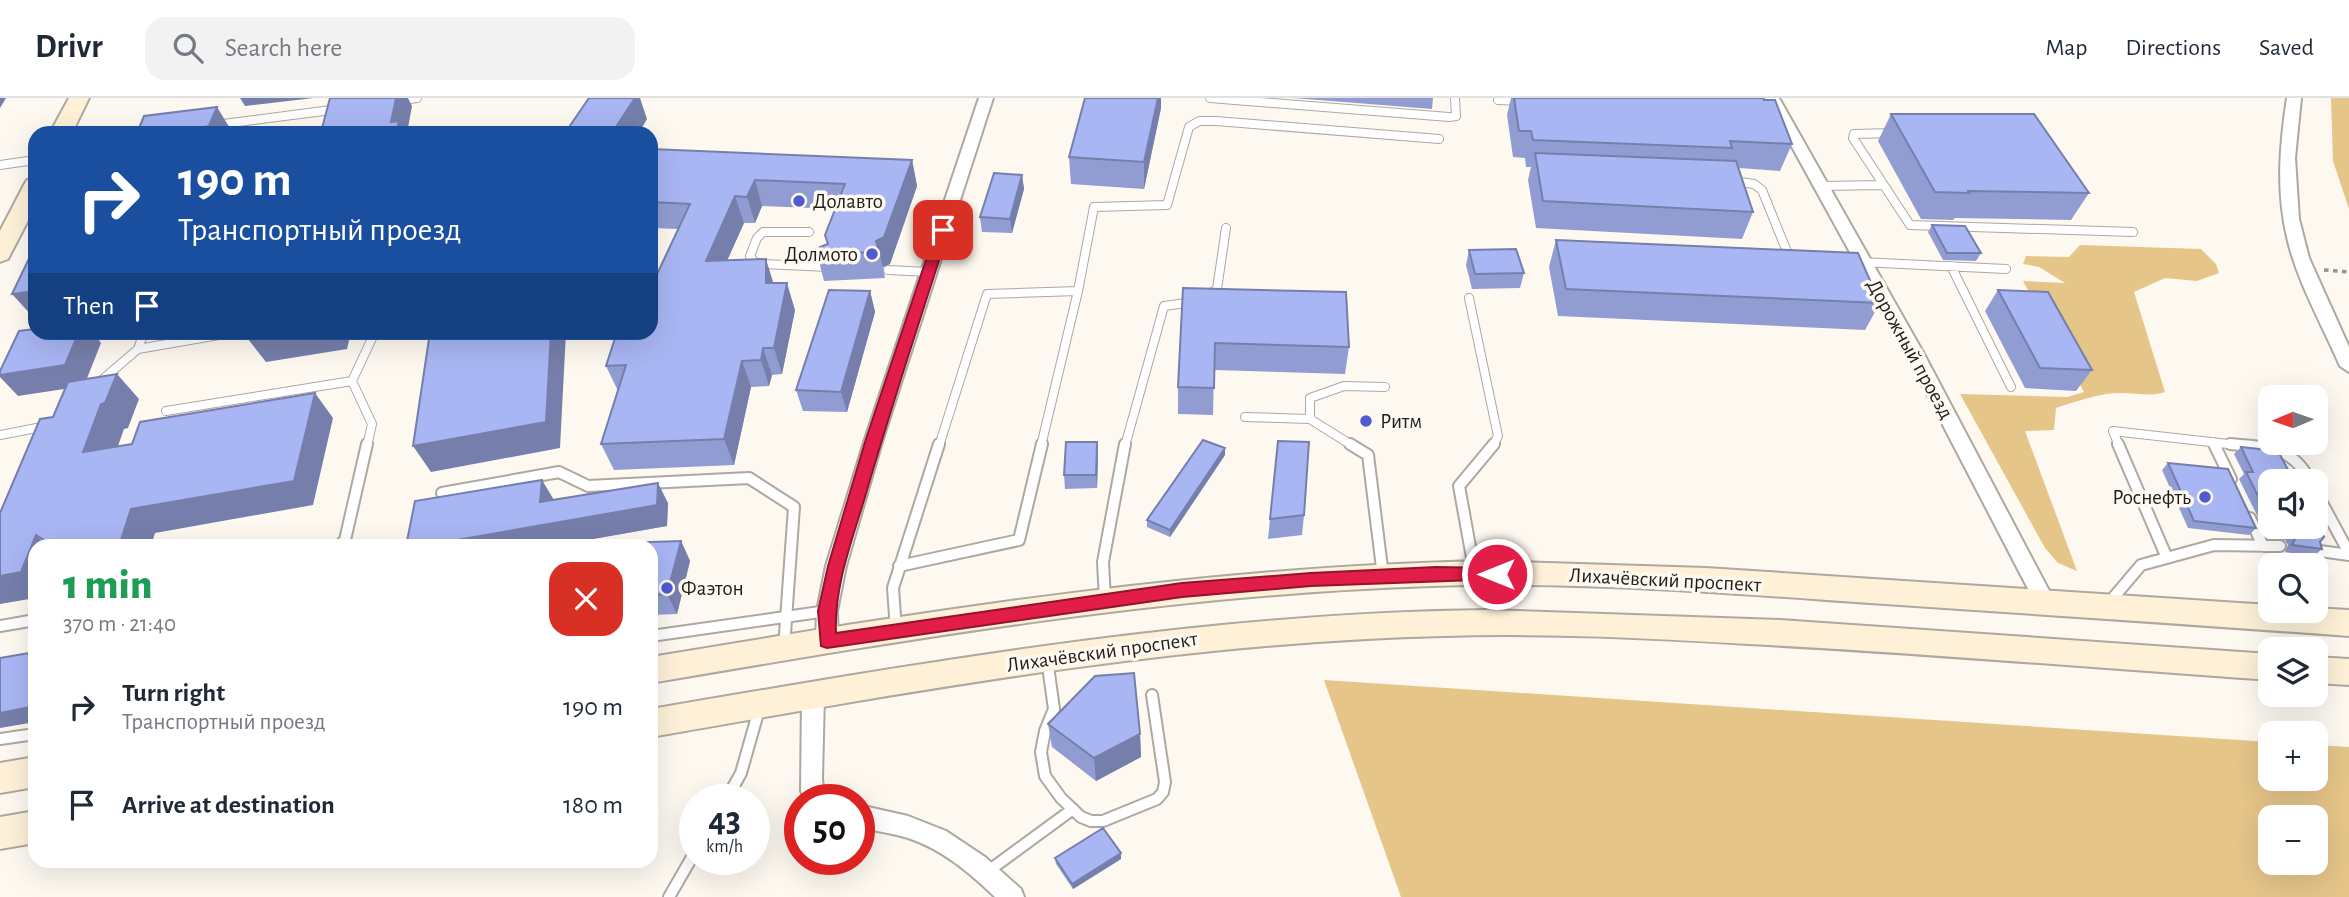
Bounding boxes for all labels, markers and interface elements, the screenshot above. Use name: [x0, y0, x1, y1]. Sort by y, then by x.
search box: [145, 17, 635, 80]
icon: search: [169, 29, 207, 67]
text: Drivr: [35, 31, 103, 64]
text: Search here: [225, 35, 342, 61]
text: Map: [2045, 36, 2087, 60]
text: Directions: [2125, 36, 2221, 60]
text: Saved: [2259, 36, 2314, 60]
icon: right: [63, 154, 154, 245]
text: 190 m: [178, 156, 292, 205]
place label: Долавто: [813, 191, 883, 212]
marker: Долавто: [791, 193, 807, 209]
pin: [913, 200, 973, 260]
icon: arrive: [924, 211, 962, 249]
text: Транспортный проезд: [178, 214, 461, 246]
place label: Долмото: [784, 244, 858, 265]
marker: Долмото: [864, 246, 880, 262]
street label: Дорожный проезд: [1863, 275, 1957, 423]
icon: arrive: [128, 287, 166, 325]
text: Then: [63, 293, 114, 319]
north arrow: [2258, 385, 2328, 455]
map controls: [2258, 385, 2328, 875]
place label: Ритм: [1380, 411, 1422, 432]
marker: Ритм: [1358, 413, 1374, 429]
button: sound: [2258, 469, 2328, 539]
place label: Роснефть: [2112, 487, 2191, 508]
marker: Роснефть: [2197, 489, 2213, 505]
position arrow: [1460, 537, 1534, 611]
button: search: [2258, 553, 2328, 623]
button: close: [549, 562, 623, 636]
text: 1 min: [63, 564, 152, 606]
street label: Лихачёвский проспект: [1568, 564, 1762, 596]
place label: Фаэтон: [681, 578, 744, 599]
marker: Фаэтон: [659, 580, 675, 596]
text: 370 m · 21:40: [63, 613, 176, 636]
street label: Лихачёвский проспект: [1005, 628, 1199, 676]
button: layers: [2258, 637, 2328, 707]
text: Turn right: [122, 680, 225, 706]
icon: right: [63, 688, 101, 726]
text: 190 m: [563, 694, 623, 720]
text: Транспортный проезд: [122, 711, 326, 734]
button: +: [2258, 721, 2328, 791]
speed limit sign: 50: [784, 784, 875, 875]
icon: arrive: [63, 786, 101, 824]
text: Arrive at destination: [122, 792, 335, 818]
text: 180 m: [563, 792, 623, 818]
text: 43: [708, 803, 741, 838]
button: −: [2258, 805, 2328, 875]
text: km/h: [706, 838, 743, 856]

